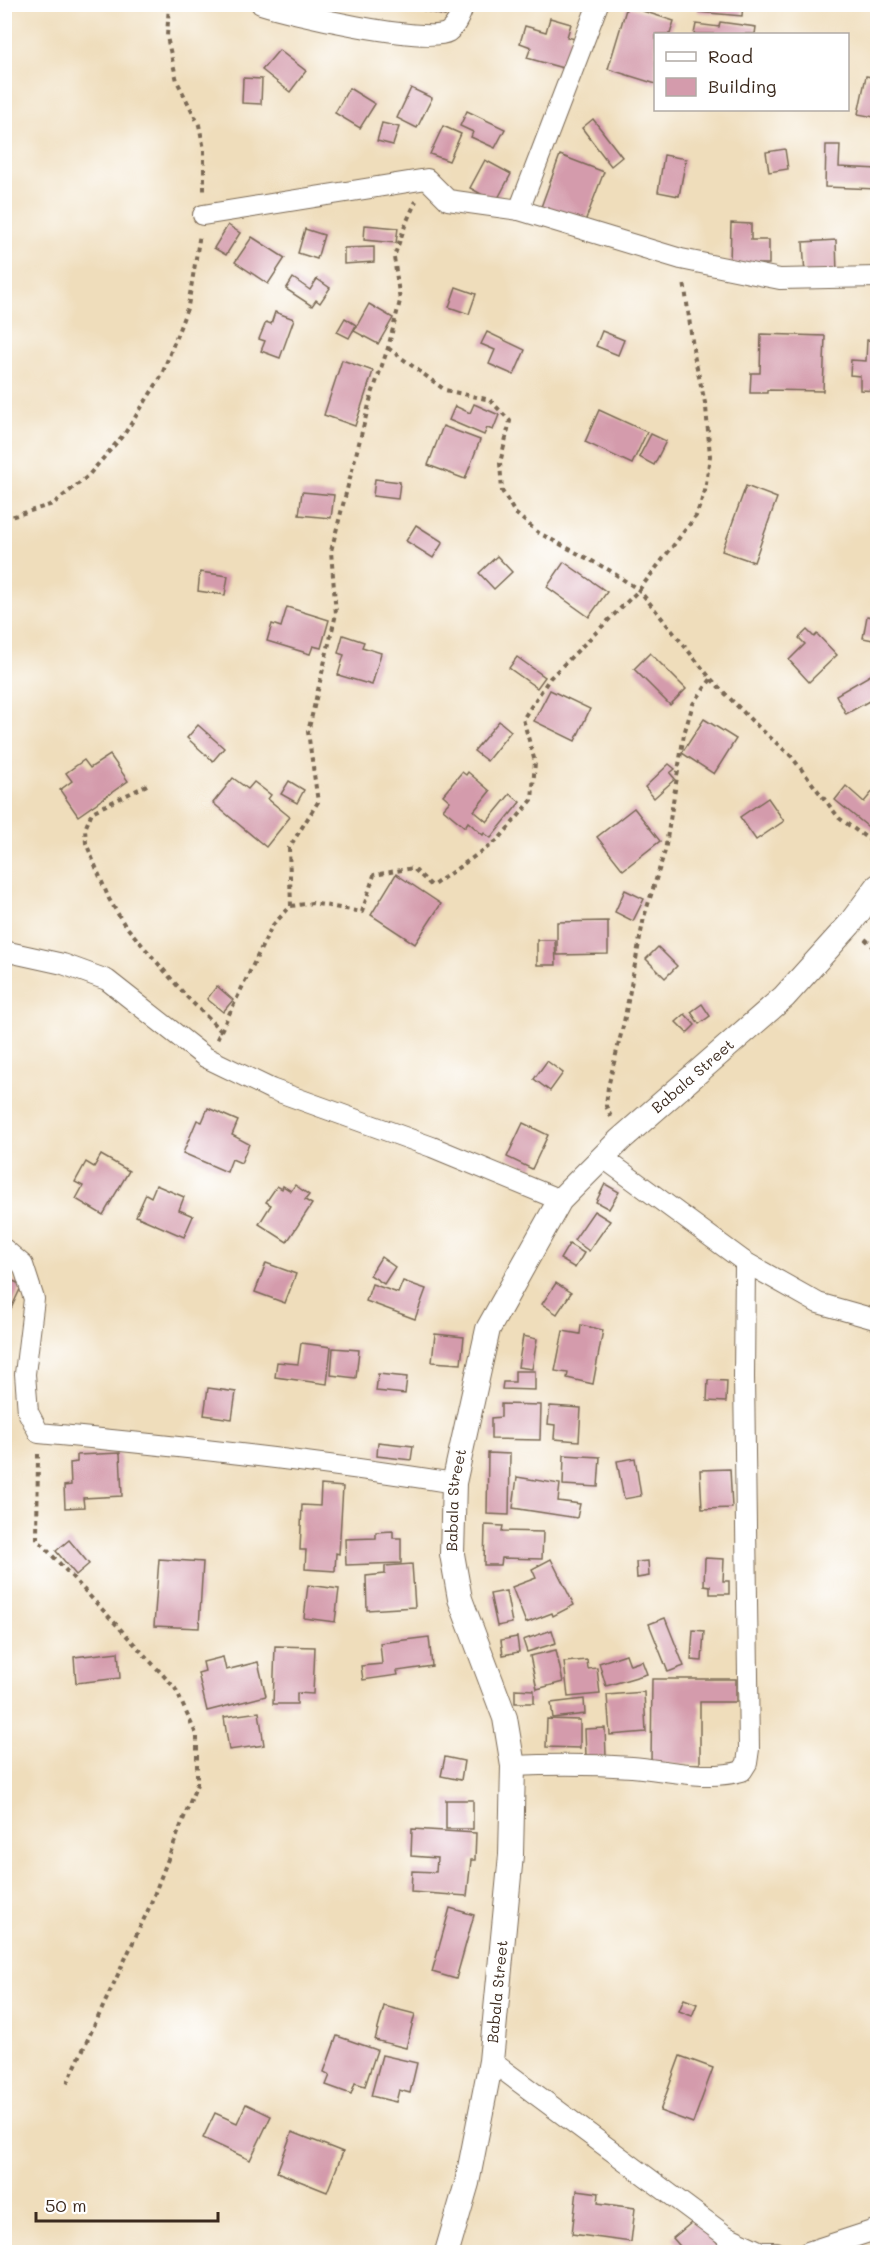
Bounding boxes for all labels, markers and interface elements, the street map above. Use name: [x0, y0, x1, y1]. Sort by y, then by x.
legend: [654, 33, 849, 111]
text: Road: [708, 44, 753, 68]
text: Building: [708, 74, 776, 98]
street label: Babala Street: [647, 1034, 738, 1117]
street label: Babala Street: [441, 1447, 470, 1552]
street label: Babala Street: [482, 1939, 512, 2044]
scale bar: [36, 2185, 218, 2223]
text: 50 m: [45, 2193, 87, 2217]

